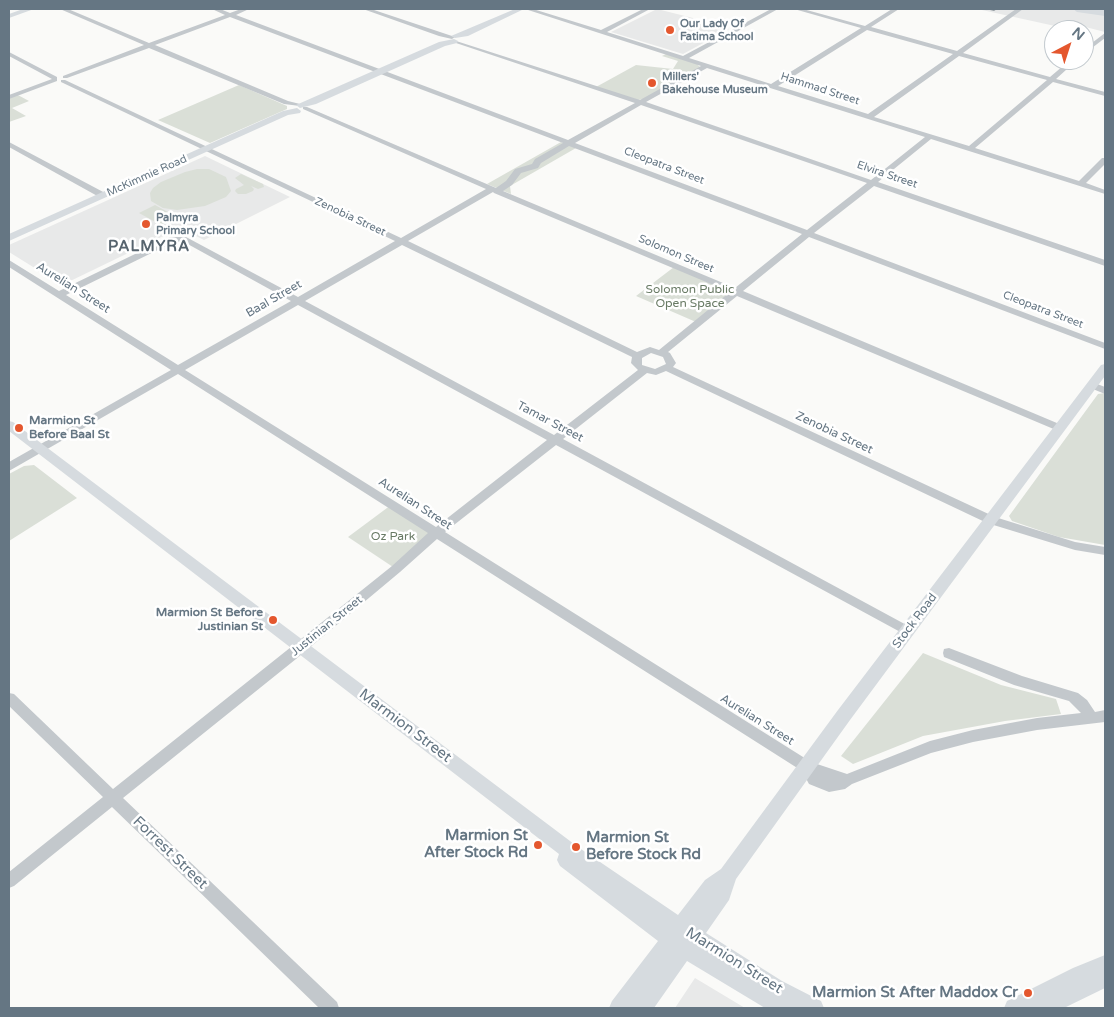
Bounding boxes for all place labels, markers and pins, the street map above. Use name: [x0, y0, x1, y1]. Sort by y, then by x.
place label: Our Lady Of Fatima School: [680, 17, 753, 43]
marker: Our Lady Of Fatima School: [664, 24, 676, 36]
place label: Millers' Bakehouse Museum: [662, 70, 768, 96]
marker: Millers' Bakehouse Museum: [646, 77, 658, 89]
place label: Palmyra Primary School: [156, 211, 235, 237]
marker: Palmyra Primary School: [140, 218, 152, 230]
place label: Marmion St Before Baal St: [29, 414, 110, 442]
marker: Marmion St Before Baal St: [13, 422, 25, 434]
place label: Marmion St Before Justinian St: [156, 606, 263, 634]
marker: Marmion St Before Justinian St: [267, 614, 279, 626]
place label: Marmion St After Stock Rd: [424, 827, 528, 862]
place label: Marmion St Before Stock Rd: [586, 829, 701, 864]
marker: Marmion St After Stock Rd: [532, 839, 544, 851]
marker: Marmion St Before Stock Rd: [570, 841, 582, 853]
place label: Marmion St After Maddox Cr: [812, 984, 1018, 1002]
marker: Marmion St After Maddox Cr: [1022, 987, 1034, 999]

